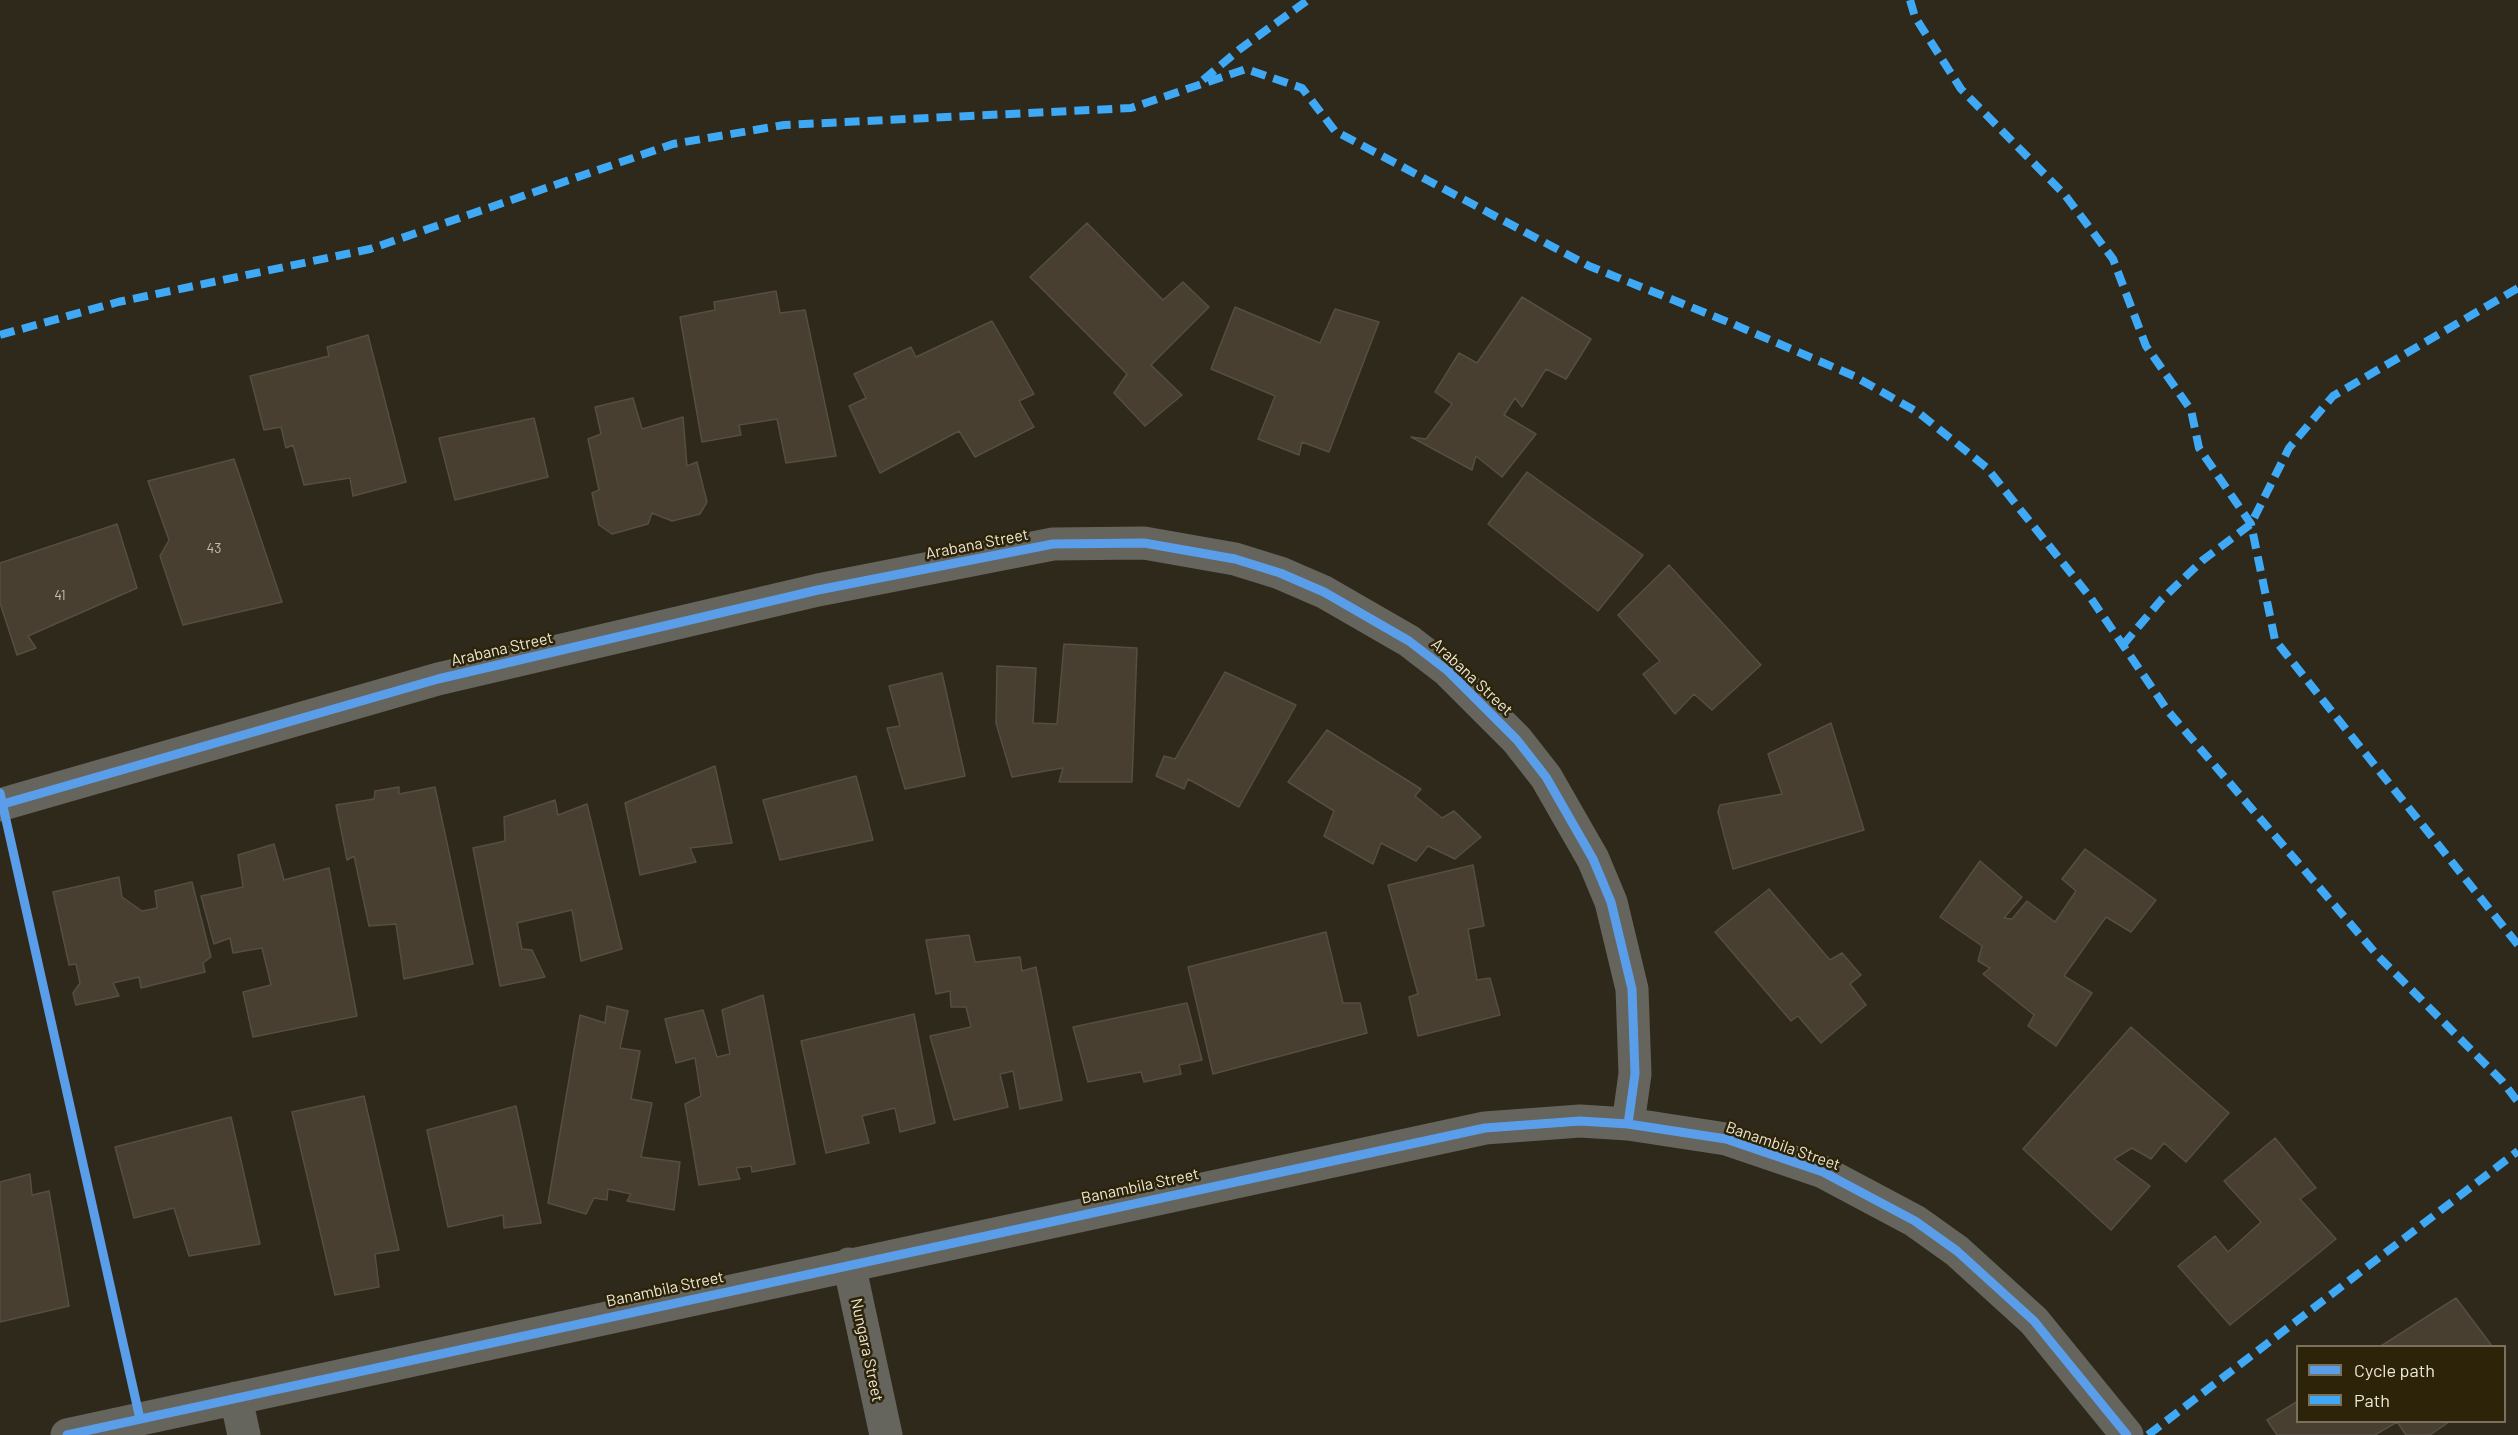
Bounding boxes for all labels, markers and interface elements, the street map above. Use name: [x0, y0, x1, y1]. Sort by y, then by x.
street label: Arabana Street: [924, 525, 1030, 563]
house number: 43: [207, 540, 221, 556]
house number: 41: [54, 587, 66, 603]
street label: Arabana Street: [449, 628, 555, 670]
street label: Arabana Street: [1427, 634, 1517, 720]
street label: Banambila Street: [1723, 1117, 1843, 1175]
street label: Banambila Street: [1079, 1164, 1201, 1208]
street label: Banambila Street: [604, 1267, 726, 1311]
street label: Nungara Street: [847, 1296, 887, 1404]
legend: [2296, 1345, 2506, 1423]
text: Cycle path: [2354, 1359, 2435, 1381]
text: Path: [2354, 1389, 2390, 1411]

